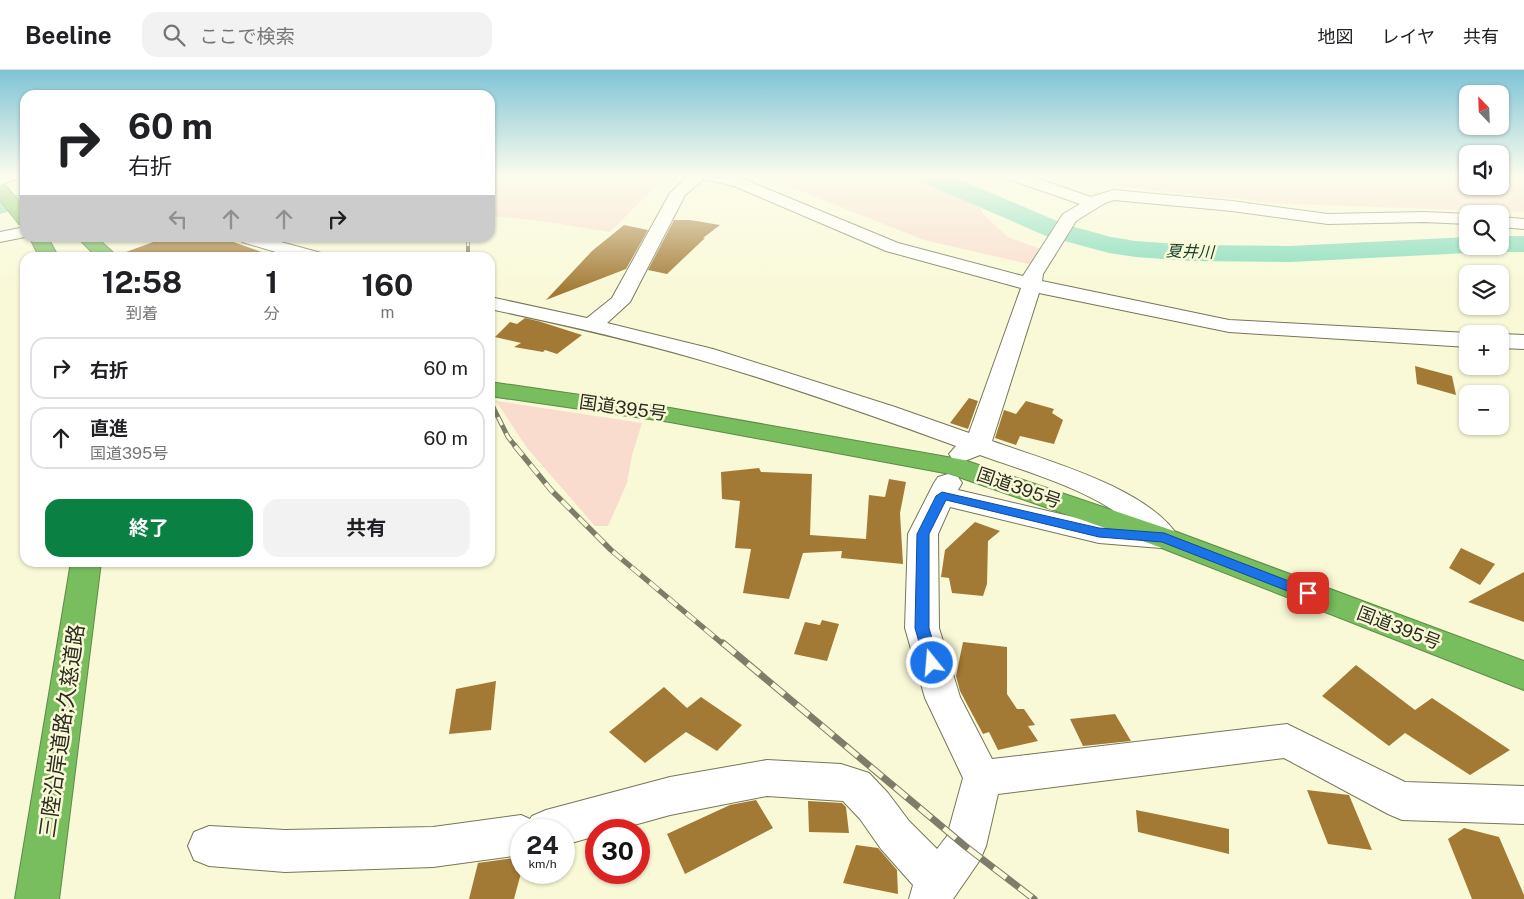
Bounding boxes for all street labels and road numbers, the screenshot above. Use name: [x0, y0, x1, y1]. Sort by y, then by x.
street label: 国道395号: [578, 391, 668, 424]
street label: 国道395号: [974, 463, 1064, 512]
street label: 国道395号: [1354, 602, 1444, 653]
street label: 三陸沿岸道路;久慈道路: [34, 623, 89, 839]

